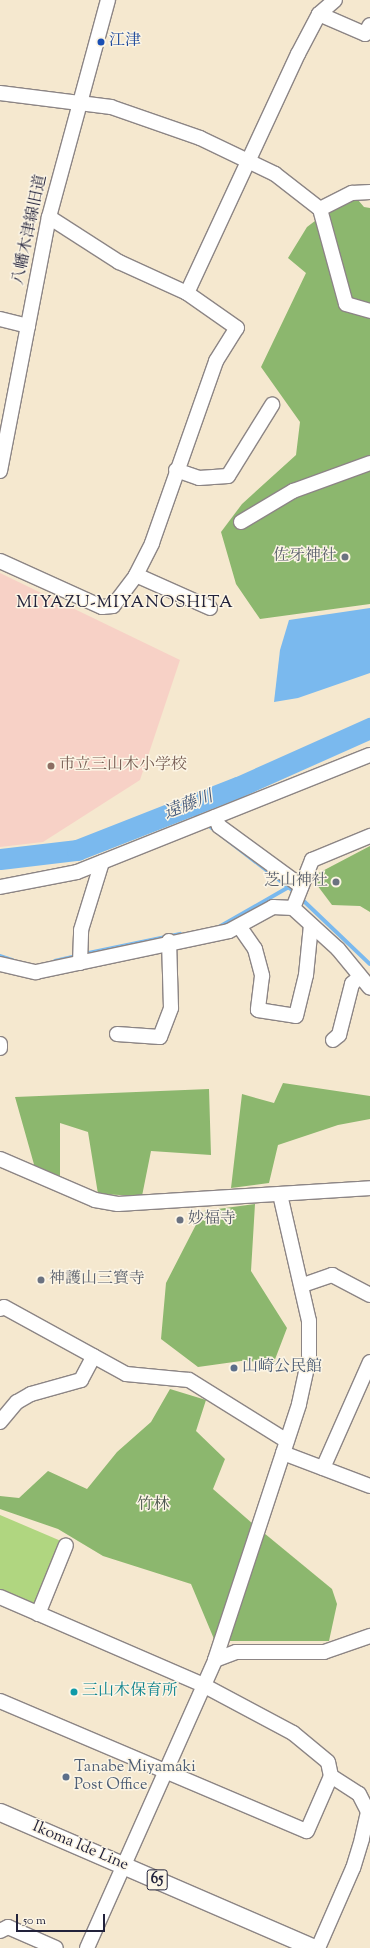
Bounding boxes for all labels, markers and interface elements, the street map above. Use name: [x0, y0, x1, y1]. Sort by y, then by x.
place label: 江津: [109, 32, 141, 52]
marker: 江津: [96, 37, 106, 47]
street label: 八幡木津線旧道: [10, 173, 52, 287]
place label: 佐牙神社: [273, 547, 337, 567]
marker: 佐牙神社: [340, 552, 350, 562]
district label: MIYAZU-MIYANOSHITA: [16, 594, 234, 614]
place label: 市立三山木小学校: [59, 756, 187, 776]
marker: 市立三山木小学校: [46, 761, 56, 771]
water label: 遠藤川: [162, 787, 216, 825]
place label: 芝山神社: [264, 872, 328, 892]
marker: 芝山神社: [331, 877, 341, 887]
place label: 妙福寺: [188, 1210, 236, 1230]
marker: 妙福寺: [175, 1215, 185, 1225]
place label: 神護山三寳寺: [49, 1270, 145, 1290]
marker: 神護山三寳寺: [36, 1275, 46, 1285]
place label: 山崎公民館: [242, 1358, 322, 1378]
marker: 山崎公民館: [229, 1363, 239, 1373]
park label: 竹林: [137, 1496, 169, 1516]
place label: 三山木保育所: [82, 1682, 178, 1702]
marker: 三山木保育所: [69, 1687, 79, 1697]
place label: Tanabe Miyamaki Post Office: [74, 1758, 196, 1796]
marker: Tanabe Miyamaki Post Office: [61, 1772, 71, 1782]
street label: Ikoma Ide Line: [29, 1818, 131, 1876]
road number: 65: [146, 1867, 168, 1893]
scale bar: [18, 1906, 107, 1932]
text: 50 m: [23, 1912, 46, 1930]

